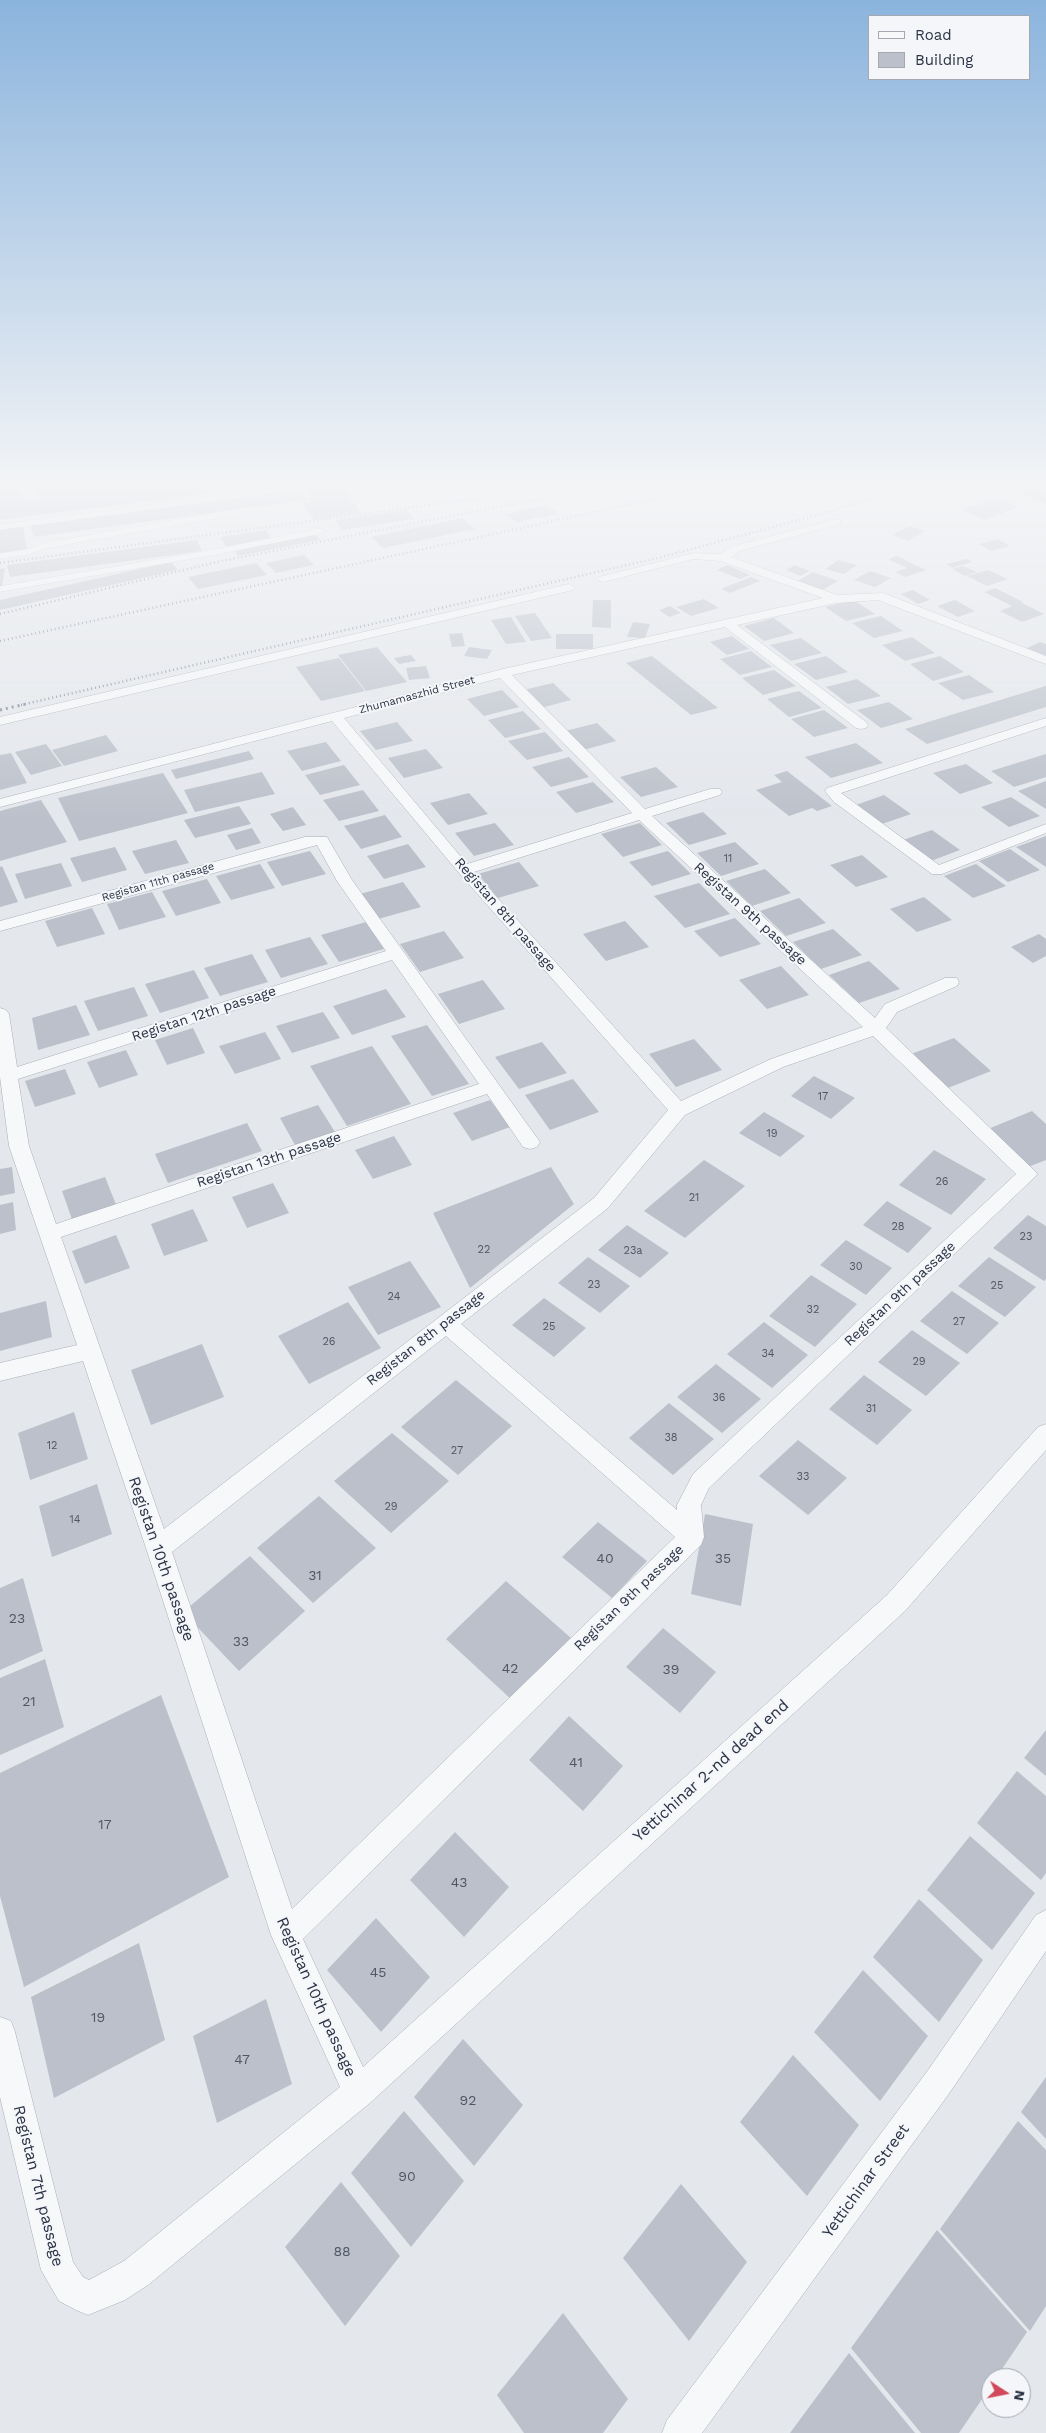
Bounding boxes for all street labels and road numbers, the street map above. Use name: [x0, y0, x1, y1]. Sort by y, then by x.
street label: Zhumamaszhid Street: [358, 673, 476, 717]
street label: Registan 8th passage: [451, 854, 559, 976]
street label: Registan 9th passage: [690, 859, 810, 969]
street label: Registan 11th passage: [100, 860, 216, 904]
street label: Registan 12th passage: [130, 983, 278, 1045]
street label: Registan 13th passage: [195, 1129, 343, 1191]
street label: Registan 9th passage: [841, 1238, 959, 1350]
street label: Registan 8th passage: [363, 1287, 489, 1389]
street label: Registan 10th passage: [124, 1474, 198, 1644]
street label: Registan 9th passage: [571, 1541, 687, 1655]
street label: Yettichinаr 2-nd dead end: [629, 1696, 793, 1846]
street label: Registan 10th passage: [272, 1914, 360, 2080]
street label: Registan 7th passage: [9, 2103, 67, 2269]
street label: Yettichinаr Street: [818, 2120, 914, 2242]

